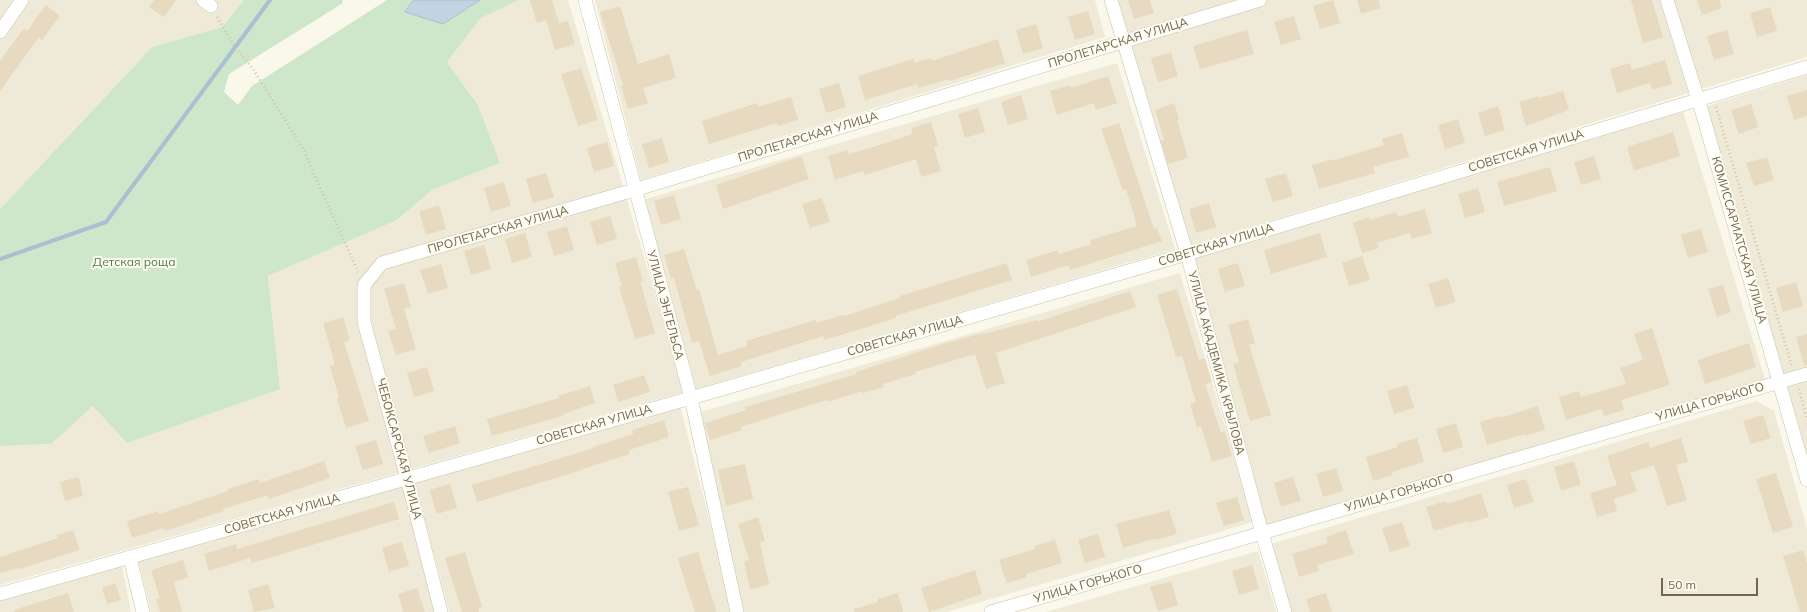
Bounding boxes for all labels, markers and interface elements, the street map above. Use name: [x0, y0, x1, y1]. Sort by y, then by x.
street label: ПРОЛЕТАРСКАЯ УЛИЦА: [1046, 15, 1190, 71]
street label: ПРОЛЕТАРСКАЯ УЛИЦА: [736, 109, 880, 165]
street label: СОВЕТСКАЯ УЛИЦА: [1467, 127, 1585, 175]
street label: КОМИССАРИАТСКАЯ УЛИЦА: [1708, 155, 1770, 325]
street label: ПРОЛЕТАРСКАЯ УЛИЦА: [426, 203, 570, 257]
street label: СОВЕТСКАЯ УЛИЦА: [1157, 221, 1275, 269]
street label: УЛИЦА ЭНГЕЛЬСА: [643, 249, 687, 361]
park label: Детская роща: [93, 255, 175, 269]
street label: УЛИЦА АКАДЕМИКА КРЫЛОВА: [1184, 269, 1248, 457]
street label: СОВЕТСКАЯ УЛИЦА: [845, 313, 965, 359]
street label: ЧЕБОКСАРСКАЯ УЛИЦА: [373, 377, 425, 521]
street label: УЛИЦА ГОРЬКОГО: [1654, 380, 1766, 424]
street label: СОВЕТСКАЯ УЛИЦА: [534, 402, 654, 448]
street label: УЛИЦА ГОРЬКОГО: [1343, 471, 1455, 515]
street label: СОВЕТСКАЯ УЛИЦА: [222, 491, 342, 537]
street label: УЛИЦА ГОРЬКОГО: [1032, 562, 1144, 606]
scale bar: [1663, 570, 1760, 596]
text: 50 m: [1668, 577, 1696, 592]

